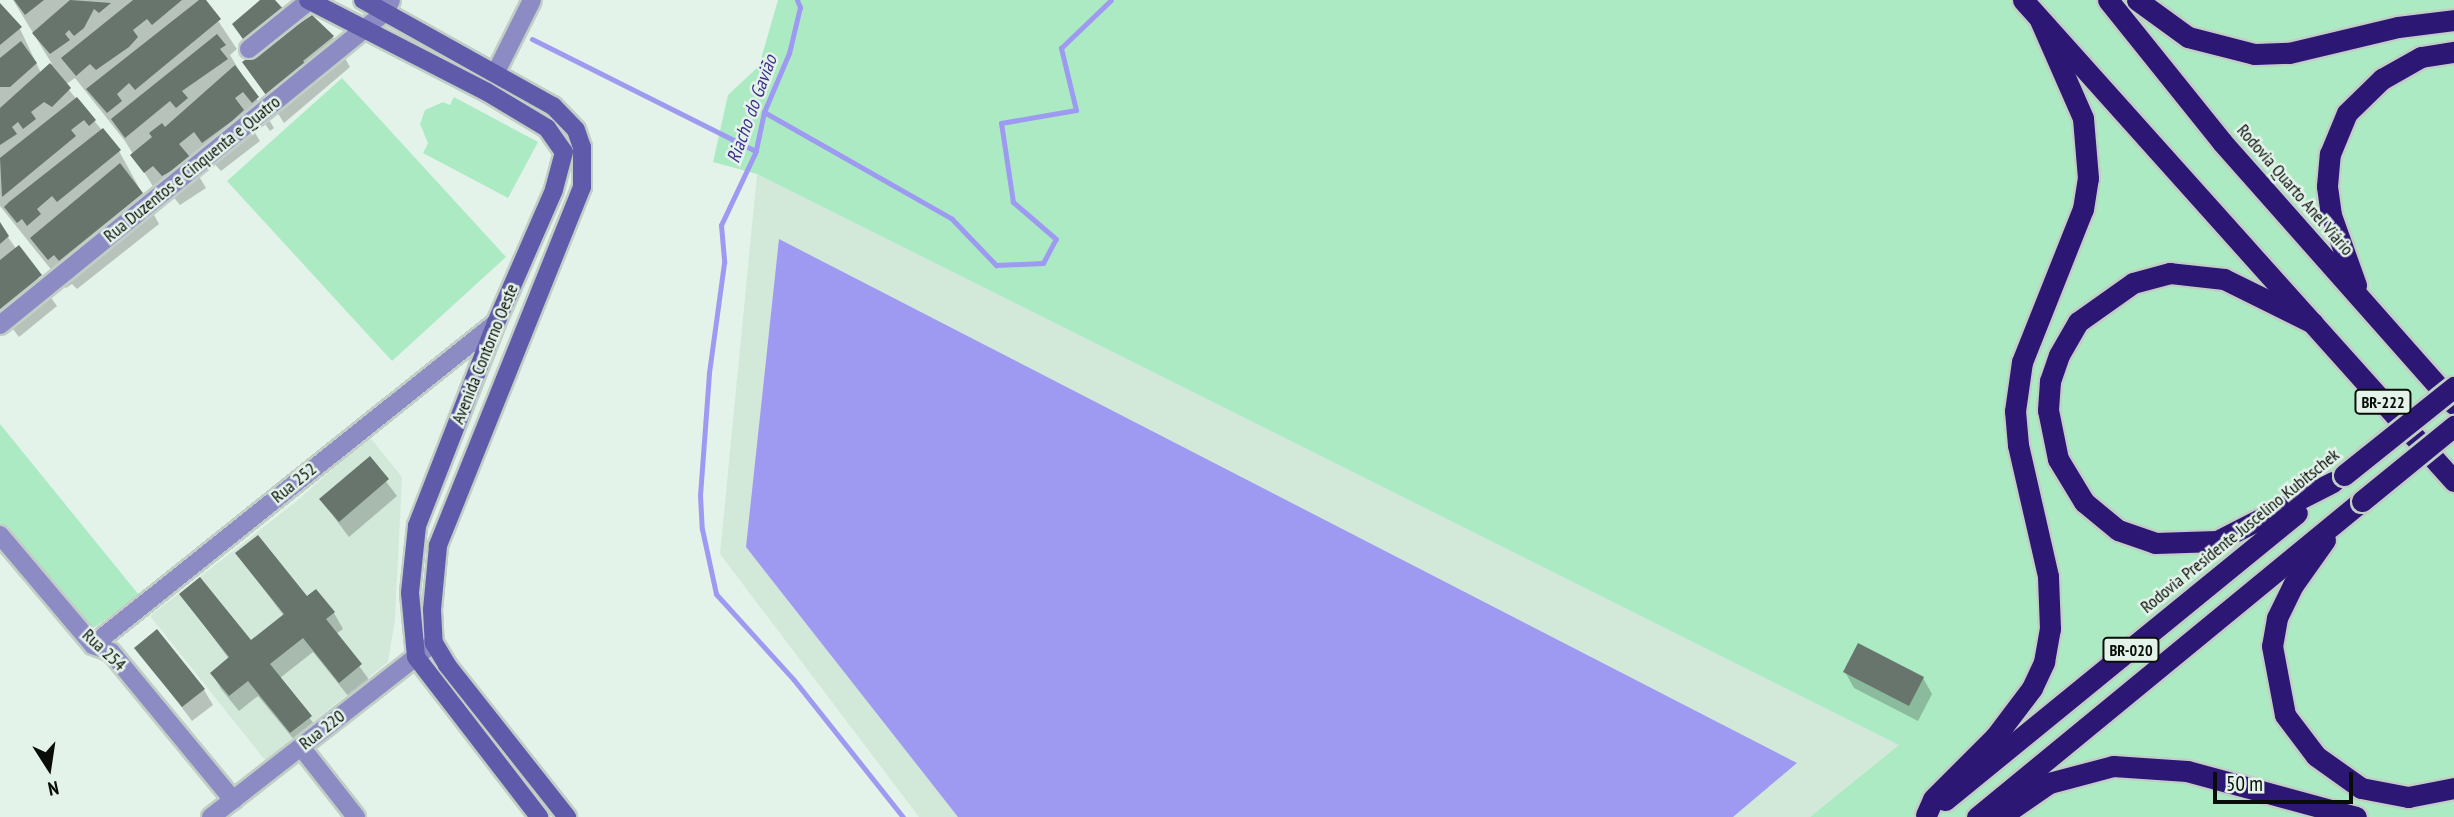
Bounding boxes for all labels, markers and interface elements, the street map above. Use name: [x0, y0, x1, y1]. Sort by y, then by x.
water label: Riacho do Gavião: [722, 52, 782, 166]
street label: Rua Duzentos e Cinquenta e Quatro: [99, 91, 285, 247]
street label: Rodovia Quarto Anel Viário: [2232, 120, 2358, 260]
street label: Avenida Contorno Oeste: [447, 281, 523, 427]
road number: BR-222: [2353, 390, 2413, 414]
street label: Rodovia Presidente Juscelino Kubitschek: [2136, 444, 2344, 618]
street label: Rua 252: [267, 458, 321, 508]
street label: Rua 254: [78, 624, 130, 676]
road number: BR-020: [2101, 638, 2161, 663]
street label: Rua 220: [295, 706, 349, 754]
north arrow: [14, 733, 84, 803]
scale bar: [2216, 758, 2356, 802]
text: 50 m: [2226, 770, 2263, 797]
text: N: [46, 776, 61, 801]

